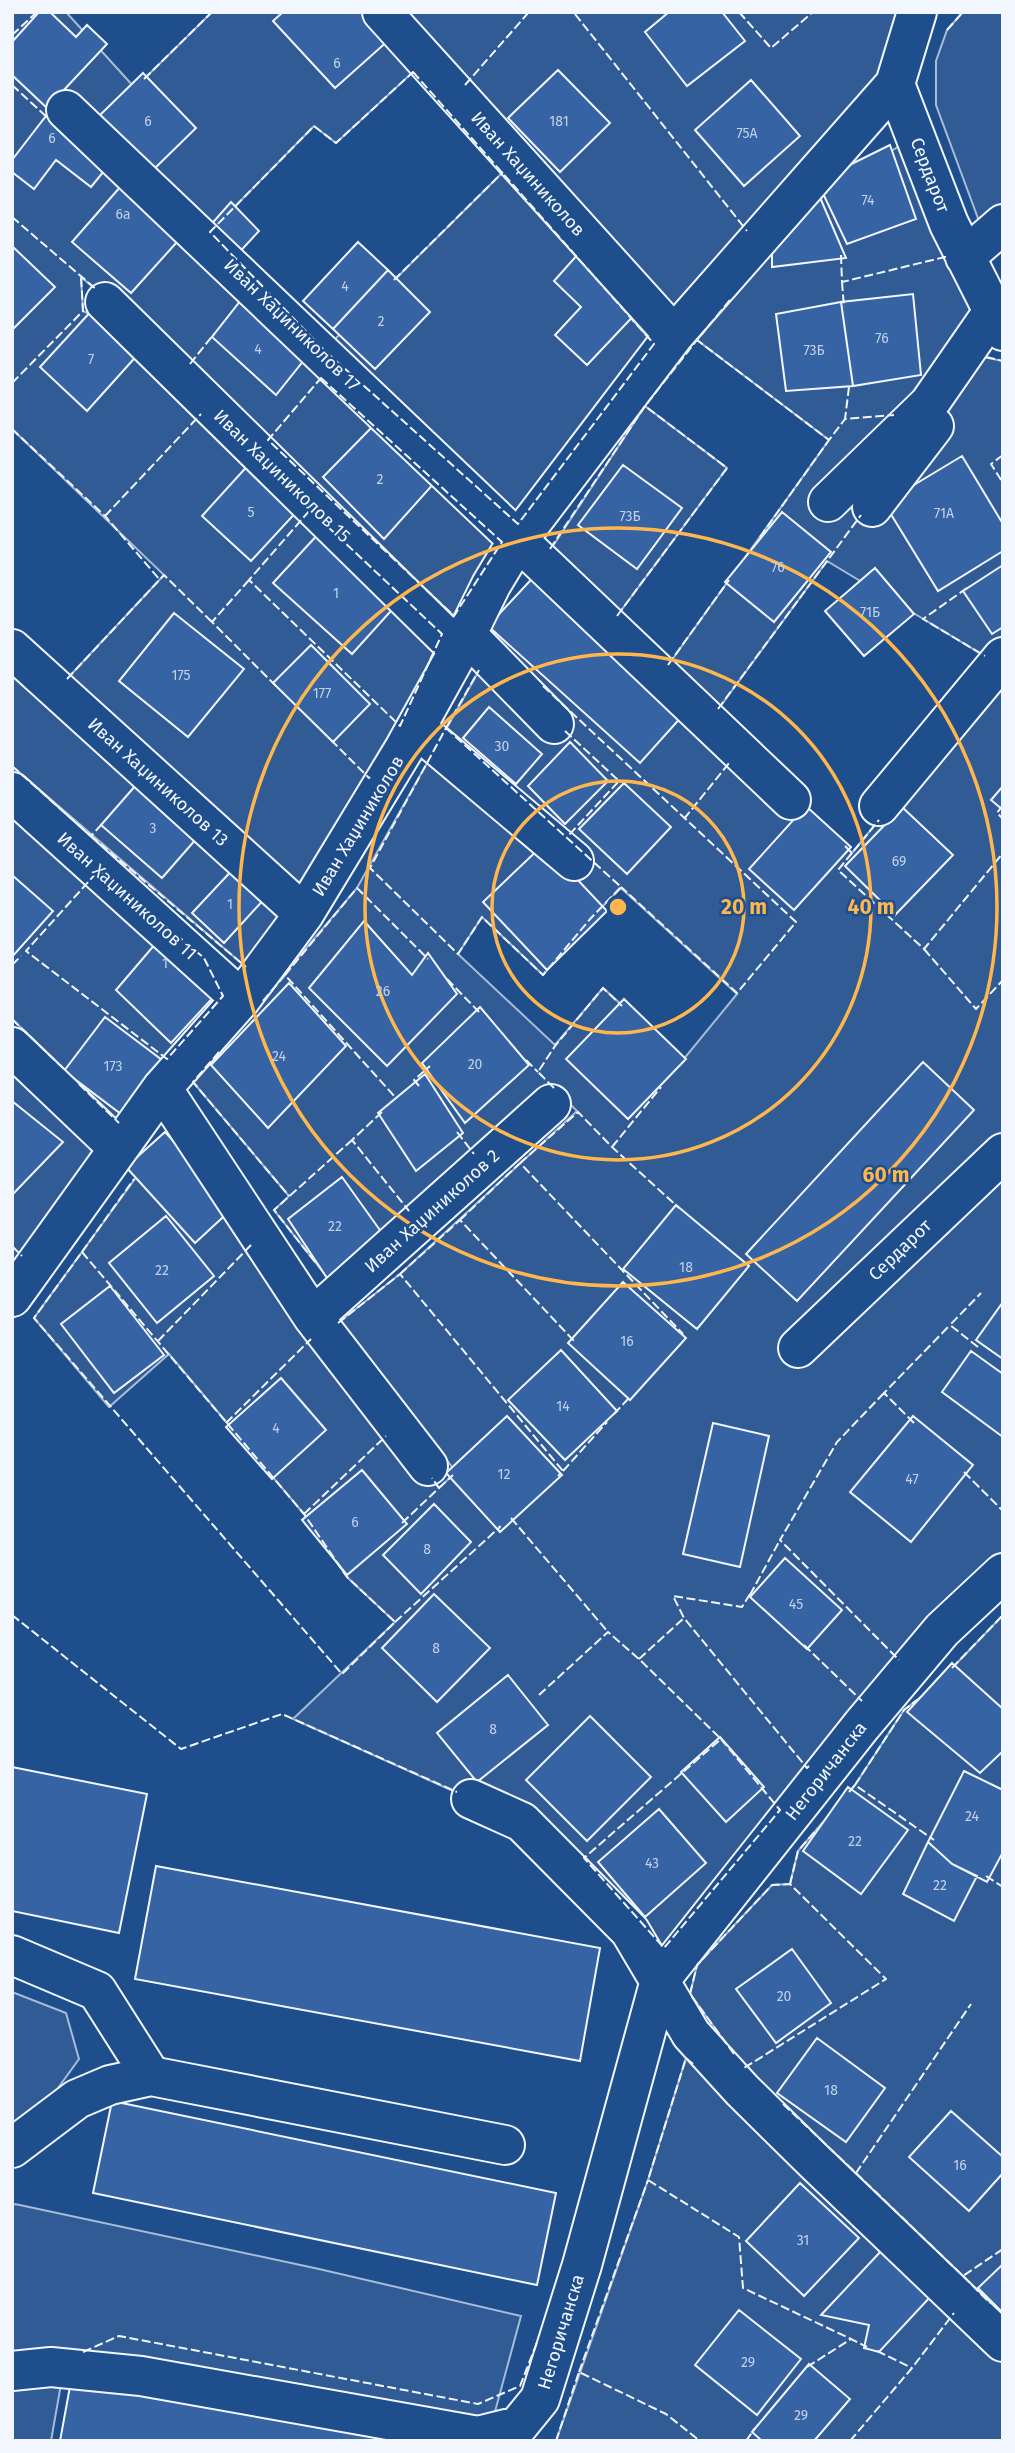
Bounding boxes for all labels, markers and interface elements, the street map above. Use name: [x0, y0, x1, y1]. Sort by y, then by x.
house number: 6: [333, 55, 341, 72]
street label: Иван Хаџиниколов: [466, 107, 590, 241]
house number: 6: [144, 113, 152, 130]
house number: 181: [549, 113, 569, 130]
house number: 75А: [736, 125, 758, 142]
house number: 6: [48, 130, 56, 147]
street label: Сердарот: [906, 134, 955, 217]
house number: 74: [861, 192, 875, 209]
house number: 6a: [115, 206, 131, 223]
street label: Иван Хаџиниколов 17: [219, 254, 365, 396]
house number: 4: [341, 278, 349, 295]
house number: 2: [378, 313, 385, 330]
house number: 76: [875, 330, 889, 347]
house number: 4: [254, 341, 262, 358]
house number: 73Б: [803, 342, 825, 359]
house number: 7: [88, 351, 94, 368]
street label: Иван Хаџиниколов 15: [209, 405, 355, 547]
house number: 2: [377, 471, 384, 488]
house number: 5: [247, 504, 255, 520]
house number: 71А: [934, 505, 954, 522]
house number: 73Б: [619, 508, 641, 525]
house number: 76: [771, 559, 785, 576]
house number: 1: [333, 585, 339, 602]
house number: 71Б: [860, 604, 880, 621]
house number: 175: [171, 667, 191, 684]
house number: 177: [313, 685, 331, 702]
street label: Иван Хаџиниколов 13: [83, 713, 233, 851]
house number: 30: [495, 738, 510, 755]
street label: Иван Хаџиниколов: [307, 752, 409, 900]
house number: 3: [150, 820, 156, 836]
street label: Иван Хаџиниколов 11: [53, 828, 201, 964]
house number: 69: [892, 853, 906, 870]
text: 20 m: [721, 894, 767, 920]
text: 40 m: [848, 894, 894, 920]
centre of rings: [606, 895, 630, 919]
house number: 1: [227, 896, 233, 913]
house number: 1: [162, 955, 168, 971]
house number: 26: [376, 983, 390, 1000]
house number: 24: [272, 1048, 287, 1065]
house number: 20: [468, 1056, 483, 1073]
house number: 173: [103, 1058, 123, 1075]
street label: Иван Хаџиниколов 2: [360, 1145, 504, 1277]
text: 60 m: [863, 1162, 909, 1188]
street label: Сердарот: [864, 1214, 937, 1285]
house number: 22: [328, 1218, 342, 1235]
house number: 18: [679, 1259, 693, 1276]
house number: 22: [155, 1262, 169, 1279]
house number: 16: [620, 1333, 634, 1350]
house number: 14: [556, 1398, 570, 1415]
house number: 4: [272, 1420, 280, 1437]
house number: 12: [498, 1466, 511, 1483]
house number: 47: [905, 1471, 919, 1488]
house number: 6: [351, 1514, 359, 1531]
house number: 8: [423, 1541, 431, 1558]
house number: 45: [789, 1596, 803, 1613]
house number: 8: [432, 1640, 440, 1657]
street label: Негоричанска: [781, 1717, 871, 1825]
house number: 8: [489, 1721, 497, 1738]
house number: 24: [965, 1808, 980, 1825]
house number: 22: [848, 1833, 862, 1850]
house number: 43: [645, 1855, 659, 1872]
house number: 22: [933, 1877, 947, 1894]
house number: 20: [777, 1988, 792, 2005]
house number: 18: [824, 2082, 838, 2099]
house number: 16: [953, 2157, 967, 2174]
house number: 31: [797, 2232, 809, 2249]
street label: Негоричанска: [533, 2272, 589, 2392]
house number: 29: [741, 2354, 755, 2371]
house number: 29: [794, 2407, 808, 2424]

